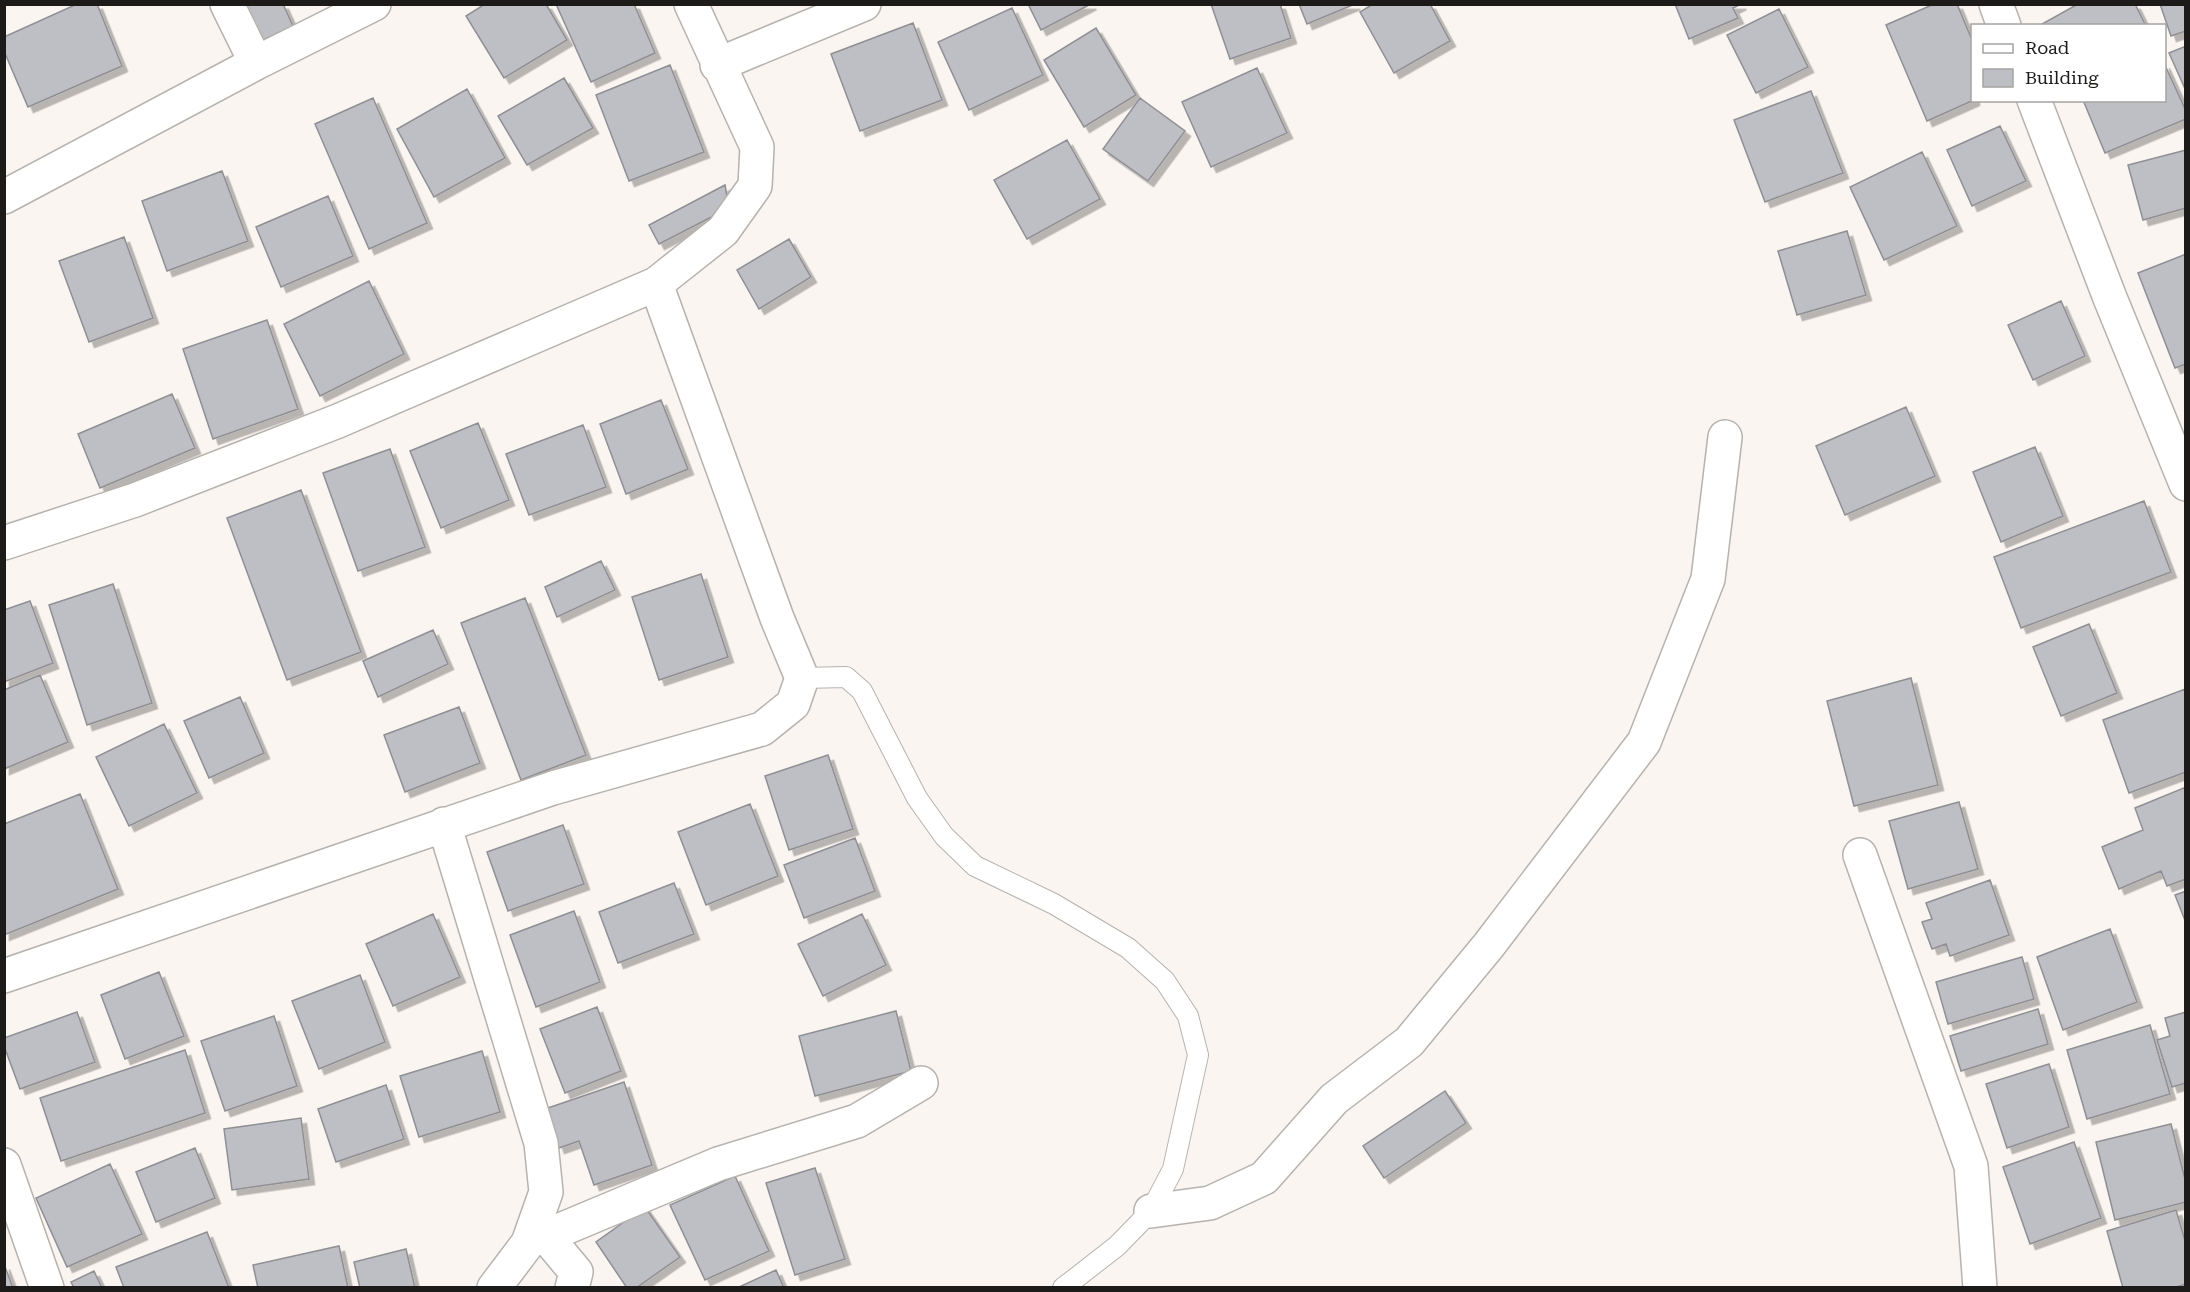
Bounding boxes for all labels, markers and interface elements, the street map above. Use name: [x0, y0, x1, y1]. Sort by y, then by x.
legend: [1971, 24, 2166, 102]
text: Road: [2025, 37, 2070, 58]
text: Building: [2025, 67, 2099, 88]

